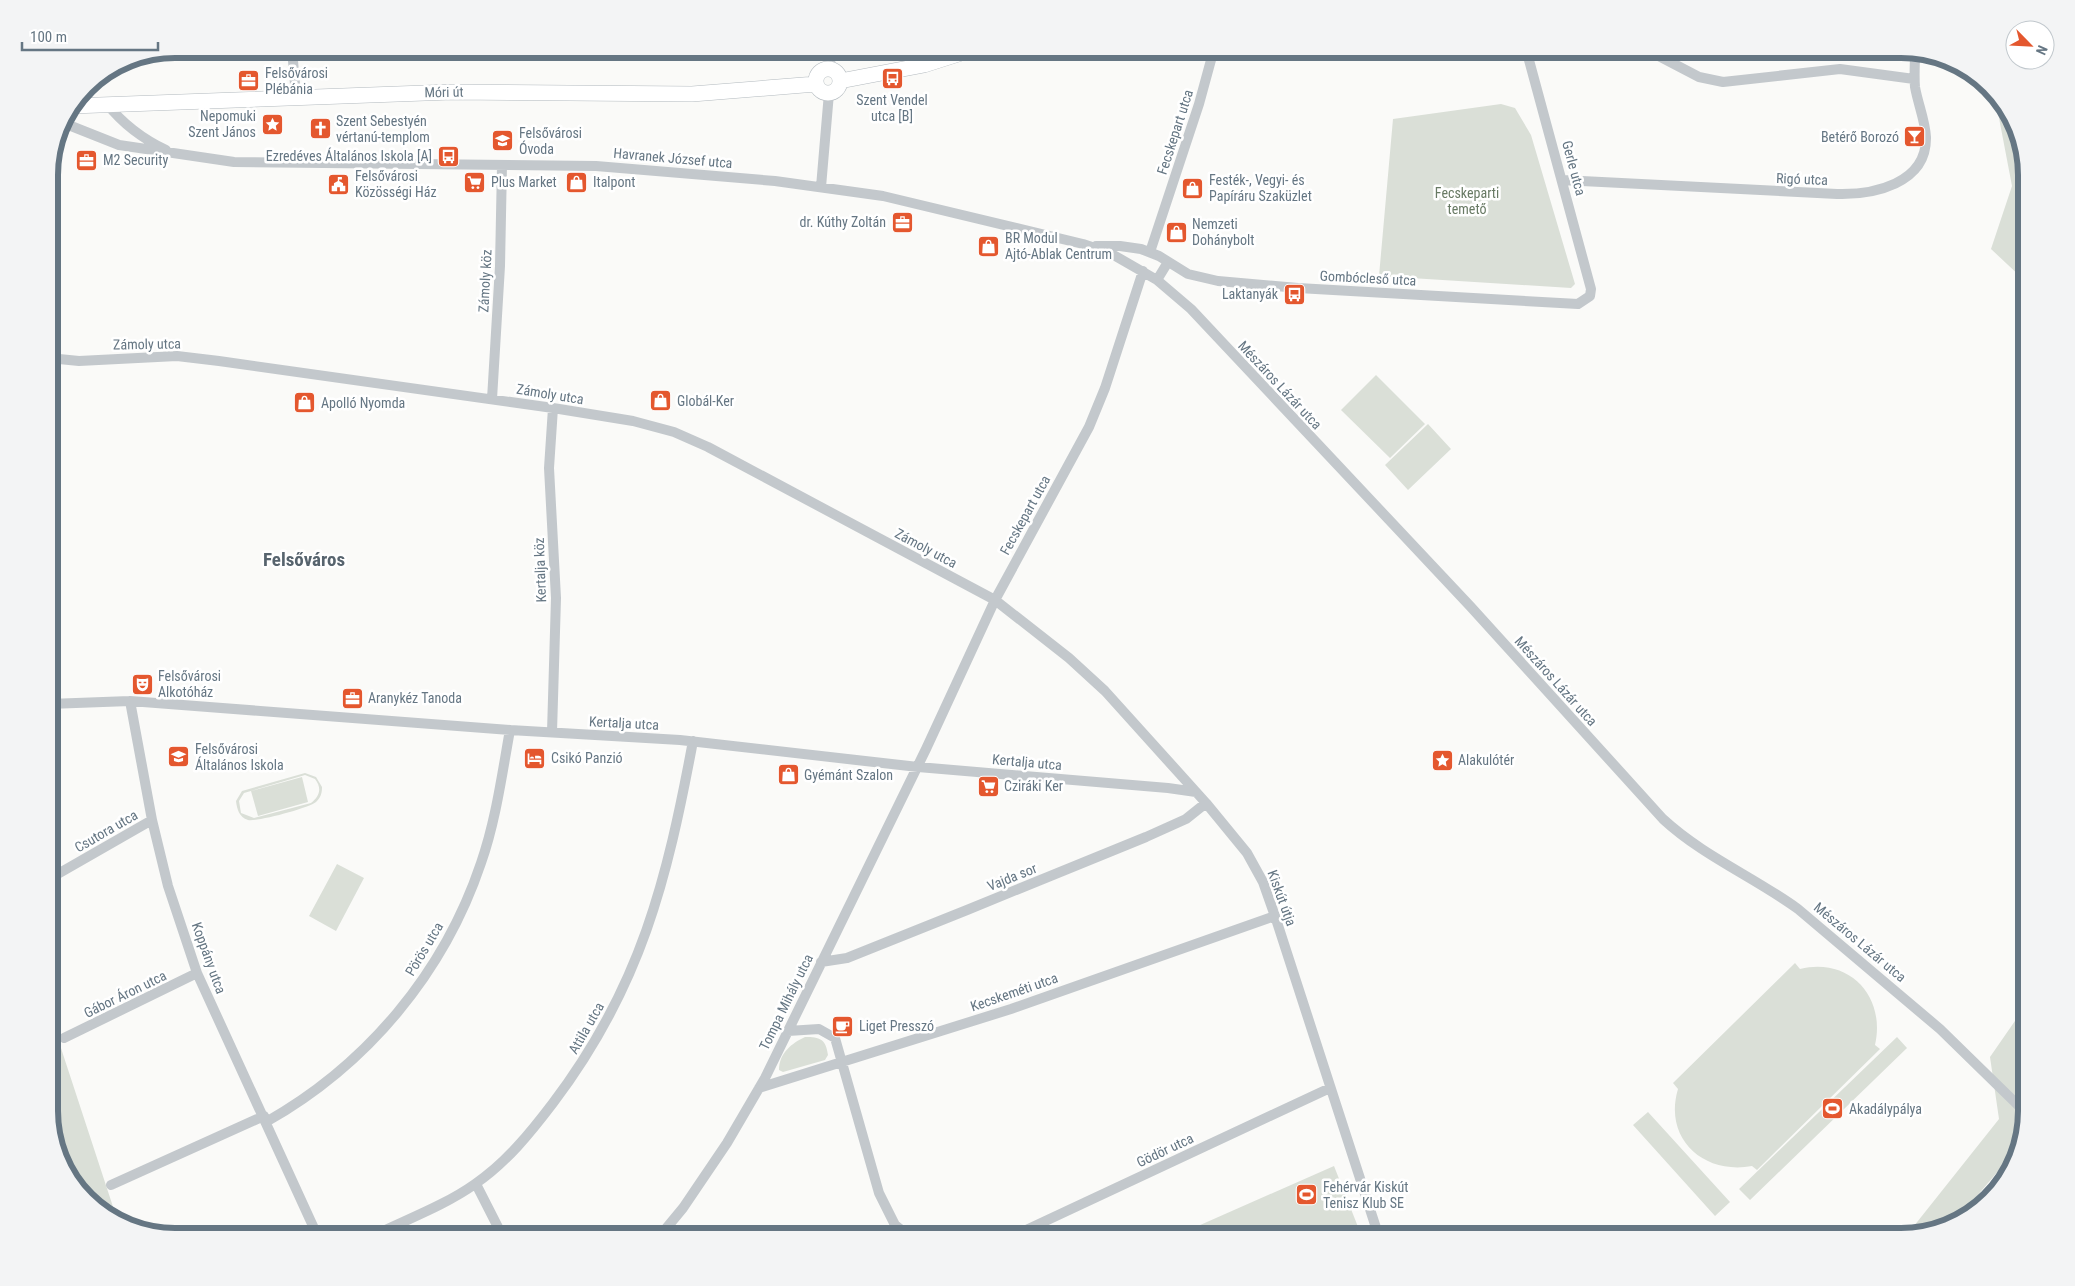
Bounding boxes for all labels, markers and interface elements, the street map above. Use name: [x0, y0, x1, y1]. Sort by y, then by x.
scale bar: [22, 20, 159, 52]
north arrow: [2005, 20, 2055, 70]
text: 100 m: [30, 28, 67, 46]
text: N: [2033, 43, 2051, 57]
place label: Felsővárosi Plébánia: [265, 65, 328, 97]
bus stop icon: Szent Vendel utca [B]: [880, 66, 904, 90]
office icon: Felsővárosi Plébánia: [237, 69, 261, 93]
street label: Móri út: [424, 84, 464, 100]
street label: Fecskepart utca: [1154, 87, 1196, 177]
place label: Szent Vendel utca [B]: [856, 92, 928, 124]
place label: Nepomuki Szent János: [188, 108, 256, 140]
place icon: Nepomuki Szent János: [260, 112, 284, 136]
place label: Szent Sebestyén vértanú-templom: [336, 113, 430, 145]
church icon: Szent Sebestyén vértanú-templom: [308, 117, 332, 141]
place label: Felsővárosi Óvoda: [519, 125, 582, 157]
bar icon: Betérő Borozó: [1903, 125, 1927, 149]
school or university icon: Felsővárosi Óvoda: [491, 129, 515, 153]
place label: Betérő Borozó: [1821, 129, 1899, 145]
street label: Gerle utca: [1559, 139, 1589, 197]
bus stop icon: Ezredéves Általános Iskola [A]: [436, 144, 460, 168]
street label: Havranek József utca: [613, 145, 733, 171]
place label: Ezredéves Általános Iskola [A]: [266, 147, 432, 164]
office icon: M2 Security: [75, 148, 99, 172]
place label: M2 Security: [103, 152, 168, 168]
place label: Felsővárosi Közösségi Ház: [355, 168, 437, 200]
supermarket icon: Plus Market: [463, 170, 487, 194]
shop icon: Italpont: [565, 170, 589, 194]
street label: Rigó utca: [1776, 170, 1828, 188]
public building icon: Felsővárosi Közösségi Ház: [327, 172, 351, 196]
place label: Festék-, Vegyi- és Papíráru Szaküzlet: [1209, 172, 1312, 204]
place label: Plus Market: [491, 174, 557, 190]
place label: Italpont: [593, 174, 635, 190]
shop icon: Festék-, Vegyi- és Papíráru Szaküzlet: [1181, 176, 1205, 200]
park label: Fecskeparti temető: [1435, 185, 1499, 217]
office icon: dr. Kúthy Zoltán: [890, 210, 914, 234]
place label: dr. Kúthy Zoltán: [799, 214, 886, 230]
place label: Nemzeti Dohánybolt: [1192, 216, 1254, 248]
shop icon: Nemzeti Dohánybolt: [1164, 220, 1188, 244]
place label: BR Modul Ajtó-Ablak Centrum: [1005, 230, 1112, 262]
shop icon: BR Modul Ajtó-Ablak Centrum: [977, 234, 1001, 258]
street label: Zámoly köz: [475, 249, 495, 313]
street label: Gombócleső utca: [1319, 267, 1417, 289]
bus stop icon: Laktanyák: [1282, 282, 1306, 306]
place label: Laktanyák: [1222, 286, 1279, 302]
street label: Zámoly utca: [113, 335, 181, 353]
street label: Mészáros Lázár utca: [1235, 338, 1325, 432]
street label: Zámoly utca: [515, 381, 585, 407]
shop icon: Globál-Ker: [649, 389, 673, 413]
shop icon: Apolló Nyomda: [293, 391, 317, 415]
place label: Globál-Ker: [677, 393, 734, 409]
place label: Apolló Nyomda: [321, 395, 405, 411]
street label: Fecskepart utca: [997, 472, 1053, 558]
street label: Zámoly utca: [892, 525, 960, 571]
street label: Kertalja köz: [531, 537, 549, 603]
district label: Felsőváros: [263, 548, 345, 571]
street label: Mészáros Lázár utca: [1512, 633, 1600, 729]
place label: Felsővárosi Alkotóház: [158, 668, 221, 700]
theatre icon: Felsővárosi Alkotóház: [130, 672, 154, 696]
office icon: Aranykéz Tanoda: [340, 686, 364, 710]
place label: Aranykéz Tanoda: [368, 690, 462, 706]
street label: Kertalja utca: [589, 713, 659, 733]
place label: Felsővárosi Általános Iskola: [195, 741, 284, 773]
school or university icon: Felsővárosi Általános Iskola: [167, 745, 191, 769]
hotel icon: Csikó Panzió: [523, 746, 547, 770]
place icon: Alakulótér: [1430, 748, 1454, 772]
place label: Csikó Panzió: [551, 750, 623, 766]
street label: Kertalja utca: [992, 751, 1062, 773]
place label: Alakulótér: [1458, 752, 1514, 768]
shop icon: Gyémánt Szalon: [776, 763, 800, 787]
place label: Gyémánt Szalon: [804, 767, 893, 783]
supermarket icon: Cziráki Ker: [976, 774, 1000, 798]
place label: Cziráki Ker: [1004, 778, 1063, 794]
street label: Csutora utca: [72, 807, 140, 855]
street label: Vajda sor: [985, 860, 1039, 894]
street label: Kiskút útja: [1264, 868, 1300, 928]
street label: Mészáros Lázár utca: [1811, 899, 1909, 985]
street label: Pörös utca: [402, 919, 446, 979]
street label: Koppány utca: [189, 920, 229, 996]
street label: Tompa Mihály utca: [756, 951, 816, 1053]
street label: Gábor Áron utca: [81, 966, 169, 1021]
street label: Kecskeméti utca: [968, 970, 1060, 1014]
street label: Attila utca: [565, 999, 607, 1057]
cafe icon: Liget Presszó: [831, 1014, 855, 1038]
place label: Liget Presszó: [859, 1018, 934, 1034]
sports icon: Akadálypálya: [1821, 1097, 1845, 1121]
place label: Akadálypálya: [1849, 1101, 1922, 1117]
street label: Gödör utca: [1134, 1130, 1196, 1170]
place label: Fehérvár Kiskút Tenisz Klub SE: [1323, 1179, 1408, 1211]
sports icon: Fehérvár Kiskút Tenisz Klub SE: [1295, 1183, 1319, 1207]

